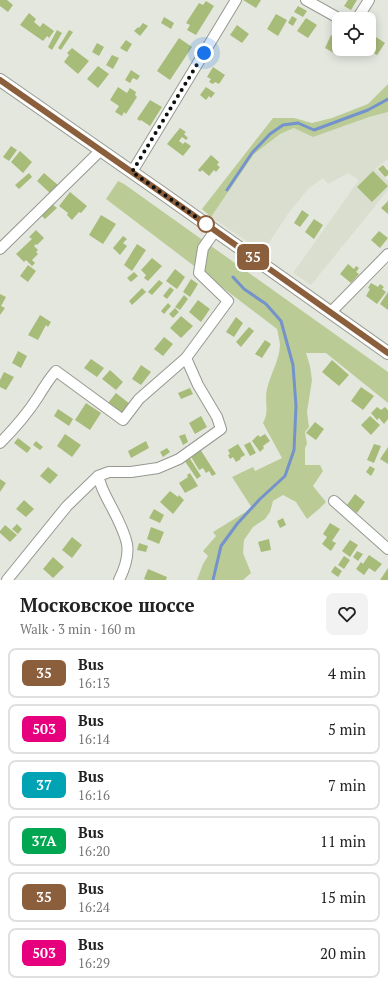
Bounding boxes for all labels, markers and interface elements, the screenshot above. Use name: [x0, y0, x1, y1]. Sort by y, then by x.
map controls: [332, 12, 376, 56]
button: locate: [332, 12, 376, 56]
your location: [194, 43, 214, 63]
unlabelled marker: [197, 215, 215, 233]
line badge: 35: [235, 244, 271, 270]
text: 35: [245, 247, 261, 266]
text: Московское шоссе: [20, 592, 195, 617]
button: heart: [326, 593, 368, 635]
text: Walk · 3 min · 160 m: [20, 620, 135, 638]
text: Bus: [78, 654, 104, 674]
text: 35: [36, 663, 52, 682]
text: 4 min: [328, 663, 366, 683]
text: 16:13: [78, 674, 110, 692]
text: Bus: [78, 710, 104, 730]
text: 503: [32, 719, 56, 738]
text: 5 min: [328, 719, 366, 739]
text: 16:14: [78, 730, 110, 748]
text: Bus: [78, 766, 104, 786]
text: 37: [36, 775, 52, 794]
text: 7 min: [328, 775, 366, 795]
text: 16:16: [78, 786, 110, 804]
text: Bus: [78, 822, 104, 842]
text: 37А: [32, 831, 56, 850]
text: 11 min: [320, 831, 366, 851]
text: 16:20: [78, 842, 110, 860]
text: Bus: [78, 878, 104, 898]
text: 35: [36, 887, 52, 906]
text: 15 min: [320, 887, 366, 907]
text: 16:24: [78, 898, 110, 916]
text: Bus: [78, 934, 104, 954]
text: 503: [32, 943, 56, 962]
text: 20 min: [320, 943, 366, 963]
text: 16:29: [78, 954, 110, 972]

